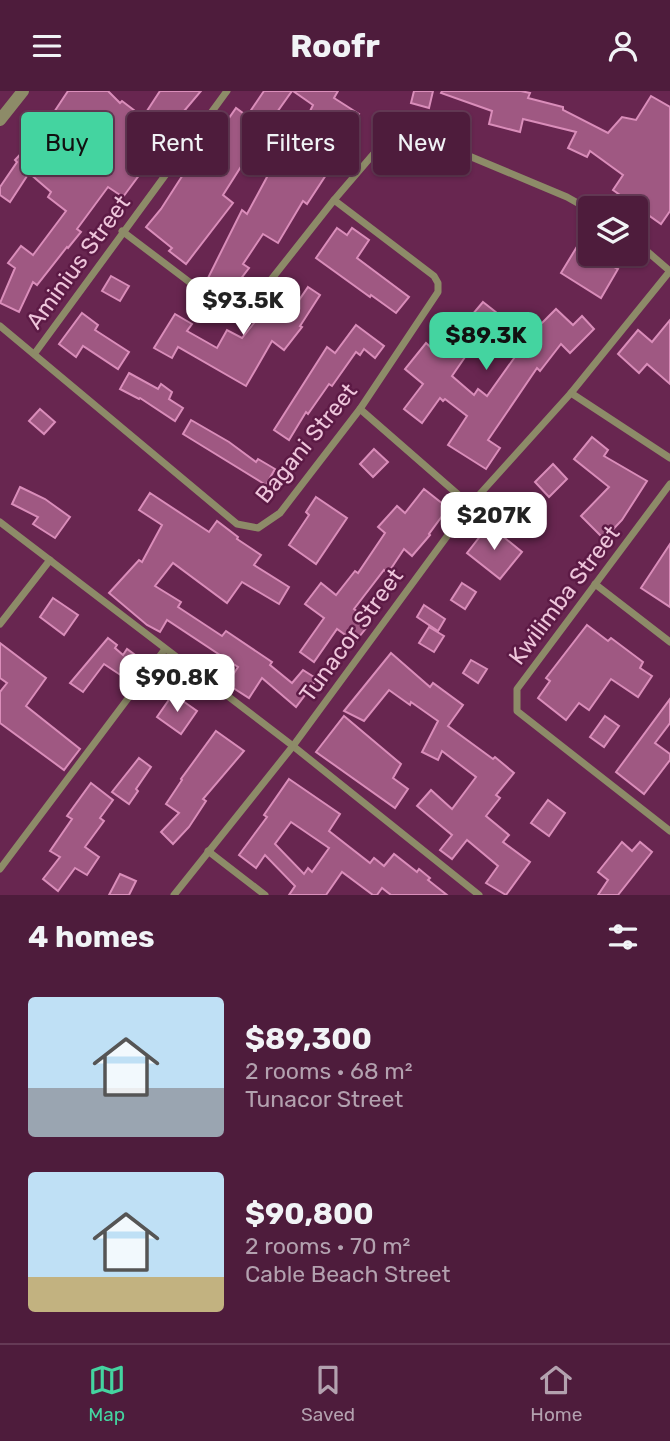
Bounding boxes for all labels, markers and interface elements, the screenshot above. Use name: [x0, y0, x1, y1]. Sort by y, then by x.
icon: menu: [28, 27, 66, 65]
text: Roofr: [290, 27, 380, 65]
icon: person: [604, 27, 642, 65]
chip: Buy: [21, 112, 113, 175]
chip: Rent: [127, 112, 228, 175]
chip: Filters: [242, 112, 359, 175]
chip: New: [373, 112, 470, 175]
street label: Aminius Street: [20, 190, 136, 334]
map controls: [578, 196, 648, 266]
button: layers: [578, 196, 648, 266]
pin: $93.5K: [186, 278, 300, 337]
text: $93.5K: [202, 286, 284, 314]
pin: $89.3K: [429, 313, 543, 372]
text: $89.3K: [445, 321, 527, 349]
street label: Bagani Street: [249, 377, 363, 509]
pin: $207K: [445, 493, 543, 552]
text: $207K: [457, 501, 531, 529]
street label: Kwilimba Street: [503, 520, 625, 670]
street label: Tunacor Street: [293, 563, 409, 707]
pin: $90.8K: [120, 655, 234, 714]
text: $90.8K: [136, 663, 218, 691]
icon: filters: [604, 918, 642, 956]
text: 4 homes: [28, 919, 155, 955]
text: $89,300: [245, 1021, 372, 1057]
icon: home: [84, 1025, 168, 1109]
text: 2 rooms · 68 m²: [245, 1057, 413, 1085]
text: Tunacor Street: [245, 1085, 403, 1113]
text: $90,800: [245, 1196, 374, 1232]
icon: home: [84, 1200, 168, 1284]
text: 2 rooms · 70 m²: [245, 1232, 410, 1260]
text: Cable Beach Street: [245, 1260, 451, 1288]
tab: Map: [88, 1361, 126, 1426]
tab: Saved: [301, 1361, 355, 1426]
tab: Home: [530, 1361, 582, 1426]

